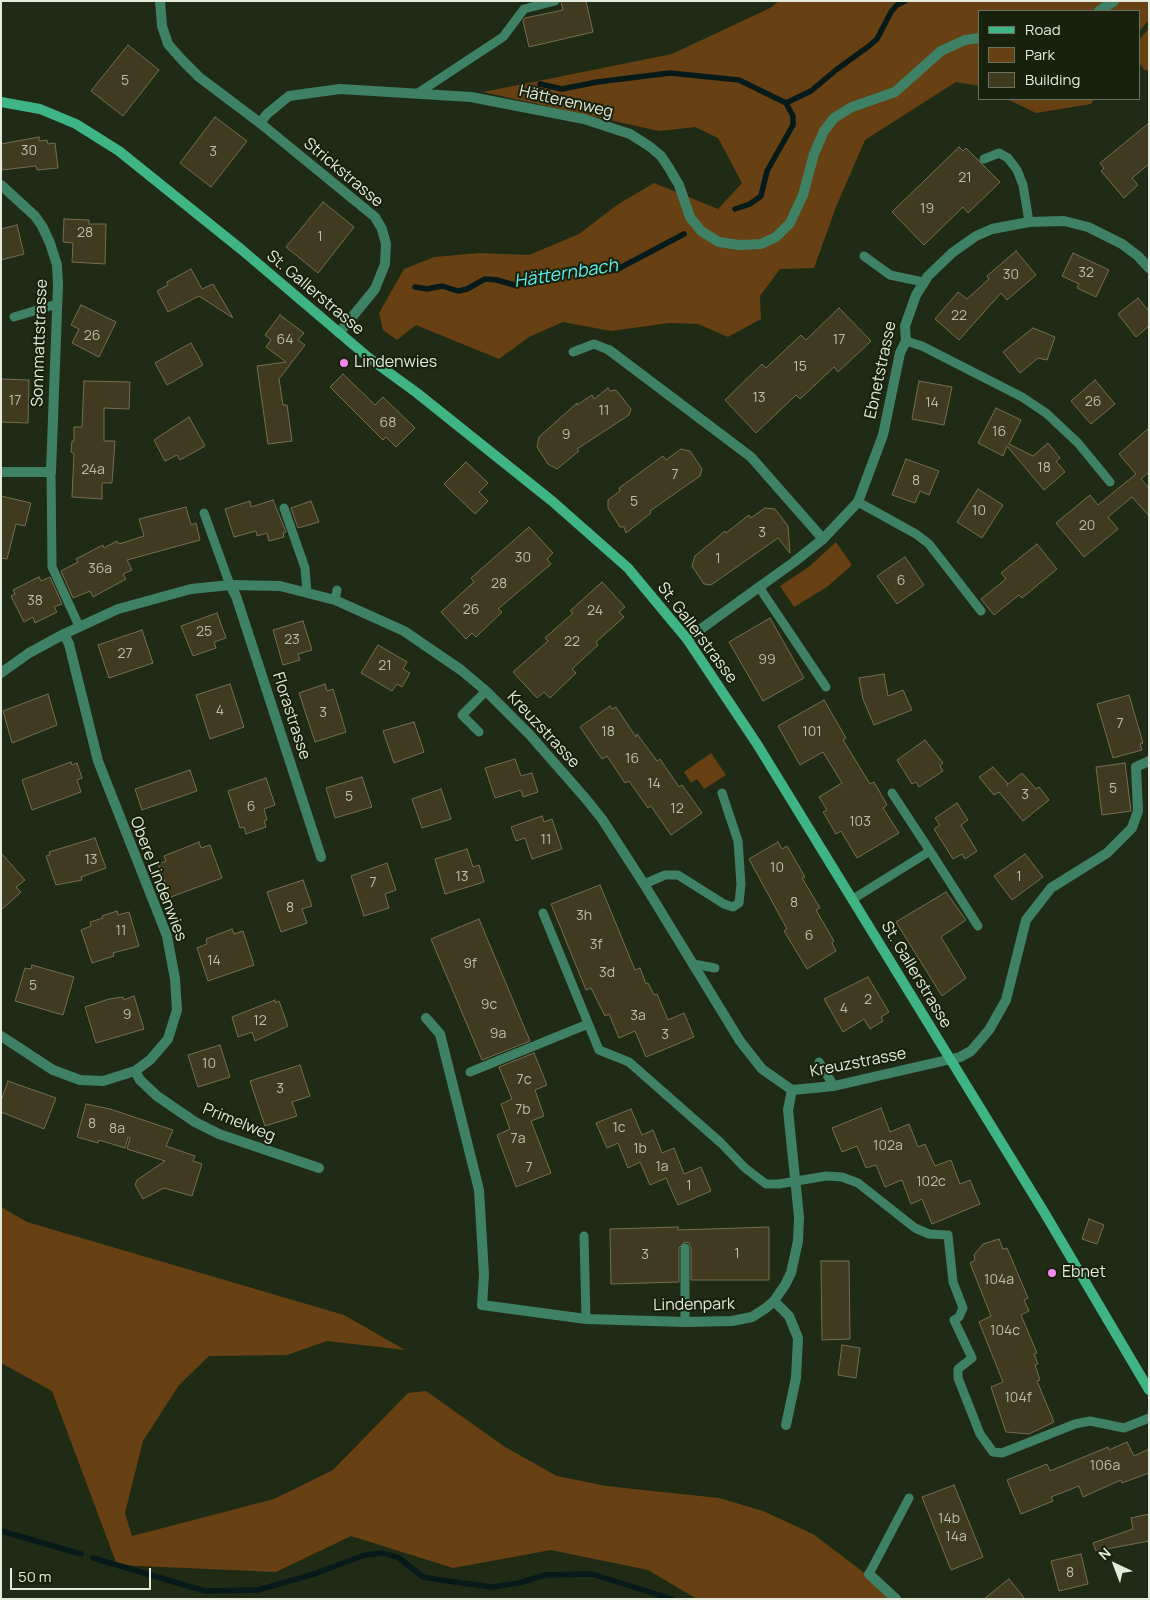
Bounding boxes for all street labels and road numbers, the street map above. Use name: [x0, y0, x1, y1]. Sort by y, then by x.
street label: Hätterenweg: [517, 82, 615, 122]
street label: Strickstrasse: [299, 134, 387, 212]
street label: St. Gallerstrasse: [262, 247, 368, 339]
street label: Sonnmattstrasse: [28, 279, 52, 407]
street label: Ebnetstrasse: [861, 320, 901, 420]
street label: St. Gallerstrasse: [653, 579, 741, 687]
street label: Florastrasse: [268, 670, 314, 762]
street label: Kreuzstrasse: [503, 688, 583, 772]
street label: Obere Lindenwies: [125, 814, 191, 944]
street label: St. Gallerstrasse: [877, 918, 955, 1032]
street label: Kreuzstrasse: [808, 1044, 908, 1082]
street label: Primelweg: [200, 1100, 278, 1146]
street label: Lindenpark: [653, 1295, 735, 1315]

